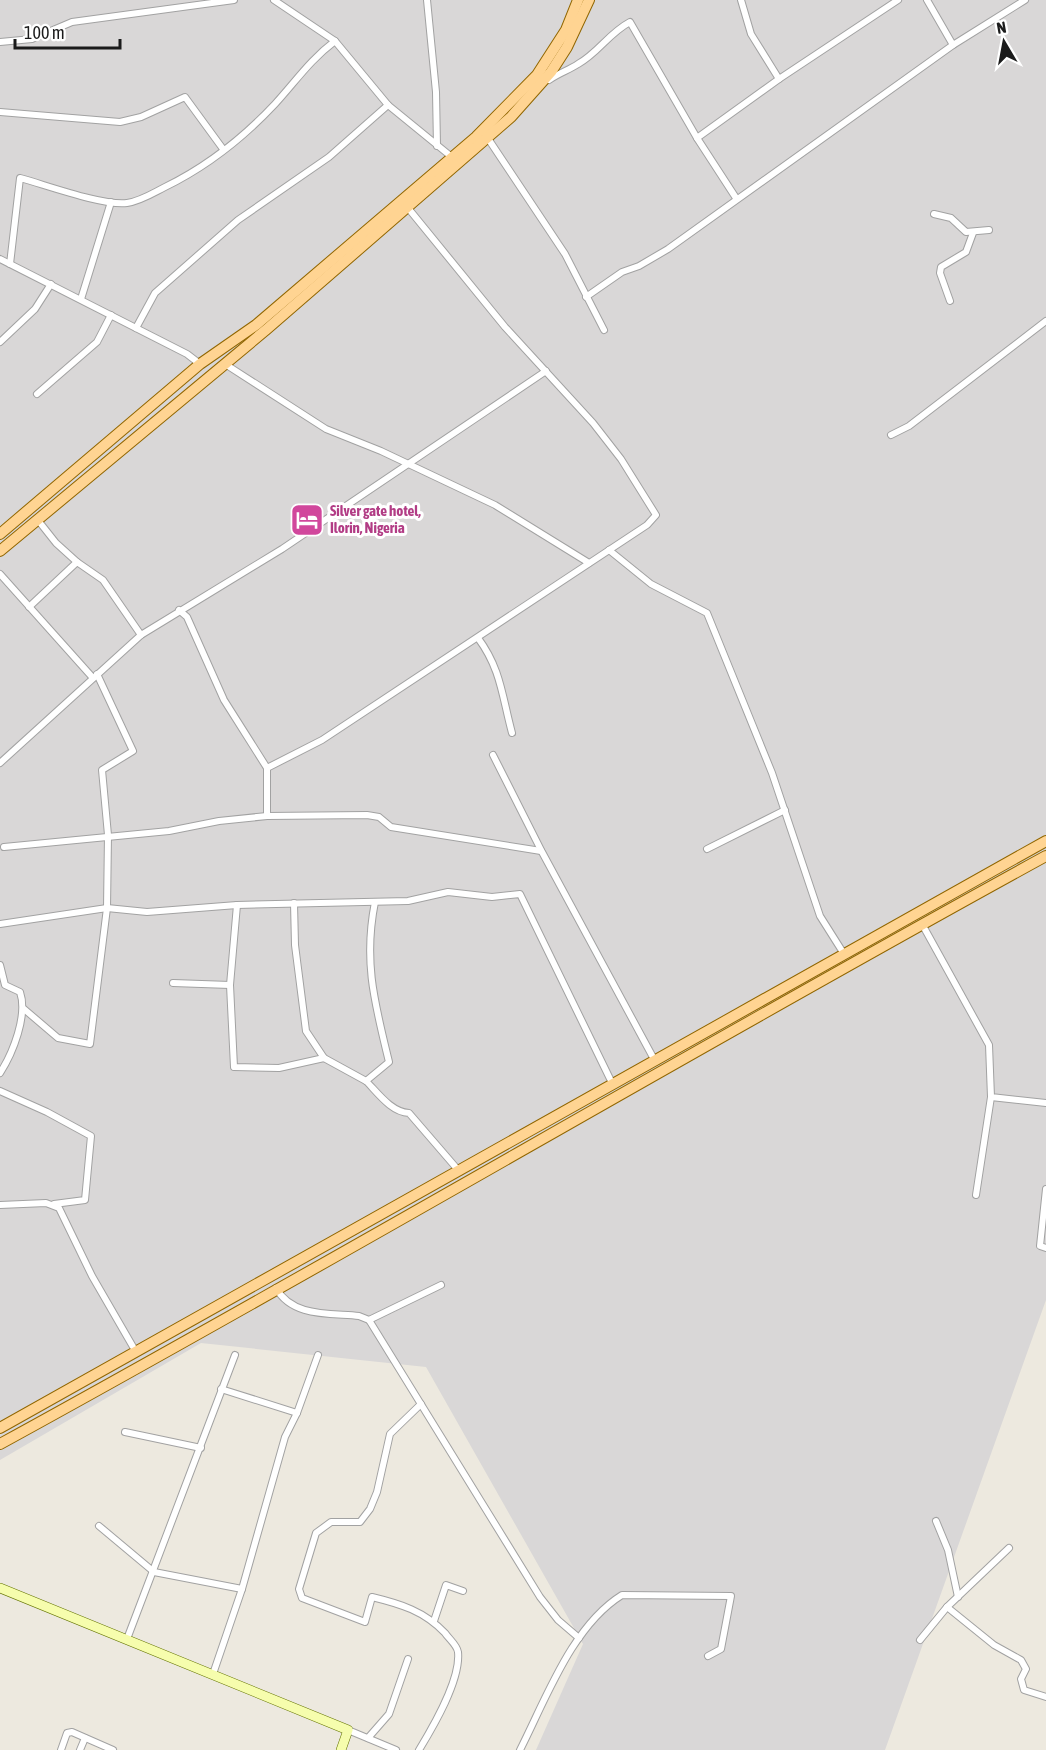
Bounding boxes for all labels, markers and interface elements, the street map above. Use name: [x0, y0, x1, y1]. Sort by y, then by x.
scale bar: [15, 12, 120, 50]
north arrow: [974, 12, 1034, 72]
text: N: [995, 18, 1008, 37]
text: 100 m: [24, 22, 65, 43]
hotel icon: Silver gate hotel, Ilorin, Nigeria: [289, 502, 325, 538]
place label: Silver gate hotel, Ilorin, Nigeria: [330, 502, 421, 536]

